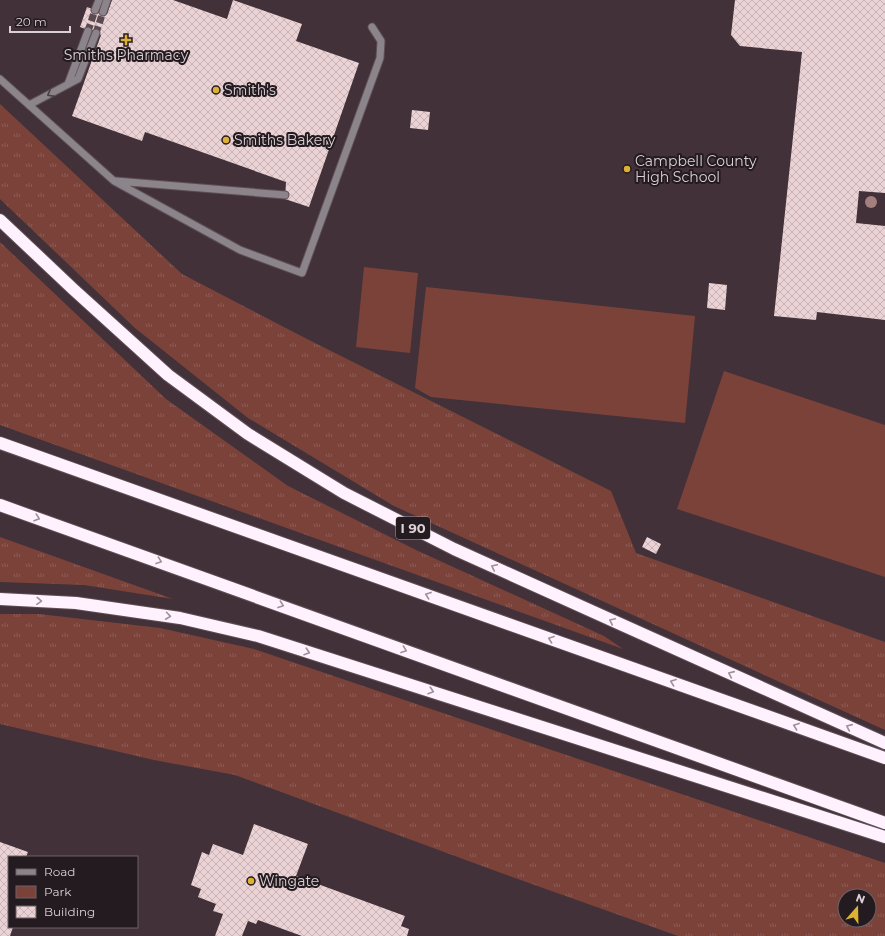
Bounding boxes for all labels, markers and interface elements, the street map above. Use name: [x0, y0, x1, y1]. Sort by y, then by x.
scale bar: [10, 8, 70, 34]
text: 20 m: [16, 14, 47, 29]
marker: Smiths Pharmacy: [121, 35, 131, 45]
place label: Smiths Pharmacy: [64, 46, 189, 64]
place label: Smith's: [224, 81, 276, 99]
marker: Smith's: [211, 85, 221, 95]
one-way arrow: [47, 89, 54, 96]
place label: Smiths Bakery: [234, 131, 336, 149]
marker: Smiths Bakery: [221, 135, 231, 145]
place label: Campbell County High School: [635, 152, 757, 186]
marker: Campbell County High School: [622, 164, 632, 174]
one-way arrow: [33, 513, 40, 521]
road number: I 90: [396, 517, 430, 539]
one-way arrow: [156, 557, 163, 565]
one-way arrow: [490, 564, 498, 572]
one-way arrow: [425, 591, 432, 600]
one-way arrow: [36, 596, 42, 605]
one-way arrow: [278, 601, 285, 609]
one-way arrow: [165, 611, 171, 620]
one-way arrow: [609, 618, 616, 626]
one-way arrow: [547, 635, 554, 643]
one-way arrow: [400, 645, 407, 653]
one-way arrow: [304, 647, 311, 656]
one-way arrow: [727, 671, 735, 679]
one-way arrow: [670, 679, 677, 687]
one-way arrow: [427, 687, 434, 695]
one-way arrow: [792, 722, 799, 730]
one-way arrow: [846, 724, 854, 732]
legend: [8, 856, 138, 928]
text: Road: [44, 864, 75, 879]
place label: Wingate: [259, 872, 319, 890]
marker: Wingate: [246, 876, 256, 886]
text: Park: [44, 884, 72, 899]
north arrow: [837, 888, 877, 928]
text: N: [854, 891, 867, 907]
text: Building: [44, 904, 95, 919]

